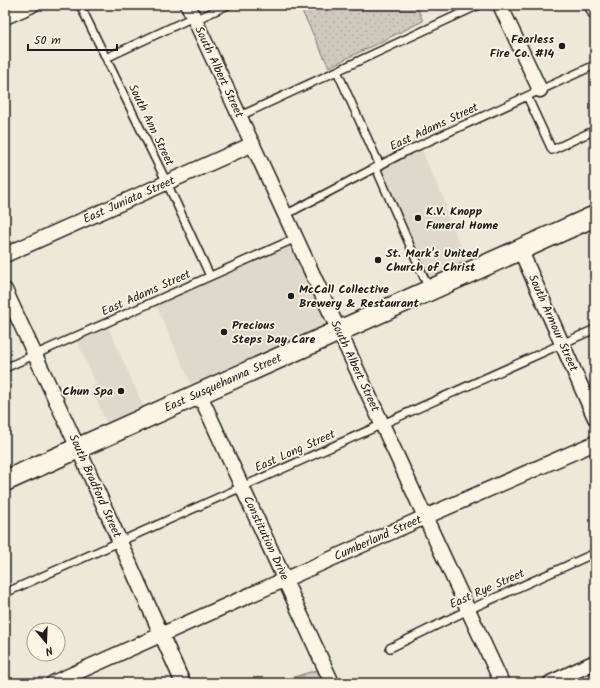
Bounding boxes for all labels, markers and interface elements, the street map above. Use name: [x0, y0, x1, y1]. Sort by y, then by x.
street label: South Albert Street: [189, 23, 249, 121]
scale bar: [28, 26, 117, 52]
place label: Fearless Fire Co. #14: [490, 30, 554, 63]
text: 50 m: [34, 31, 61, 50]
marker: Fearless Fire Co. #14: [557, 41, 567, 51]
street label: South Ann Street: [123, 81, 179, 169]
street label: East Adams Street: [386, 98, 482, 156]
street label: East Juniata Street: [80, 171, 178, 229]
place label: K.V. Knopp Funeral Home: [426, 202, 498, 235]
marker: K.V. Knopp Funeral Home: [413, 213, 423, 223]
place label: St. Mark's United Church of Christ: [386, 244, 479, 277]
marker: St. Mark's United Church of Christ: [373, 255, 383, 265]
street label: East Adams Street: [98, 265, 194, 321]
street label: South Armour Street: [523, 271, 583, 375]
place label: McCall Collective Brewery & Restaurant: [299, 280, 419, 313]
marker: McCall Collective Brewery & Restaurant: [286, 291, 296, 301]
place label: Precious Steps Day Care: [232, 316, 315, 349]
street label: South Albert Street: [325, 317, 385, 415]
marker: Precious Steps Day Care: [219, 327, 229, 337]
street label: East Susquehanna Street: [161, 348, 285, 418]
place label: Chun Spa: [63, 382, 113, 401]
marker: Chun Spa: [116, 386, 126, 396]
street label: East Long Street: [252, 425, 339, 477]
street label: South Bradford Street: [64, 431, 127, 541]
street label: Constitution Drive: [238, 493, 294, 584]
street label: Cumberland Street: [331, 510, 425, 566]
street label: East Rye Street: [446, 564, 528, 614]
north arrow: [26, 622, 66, 662]
text: N: [43, 641, 55, 660]

